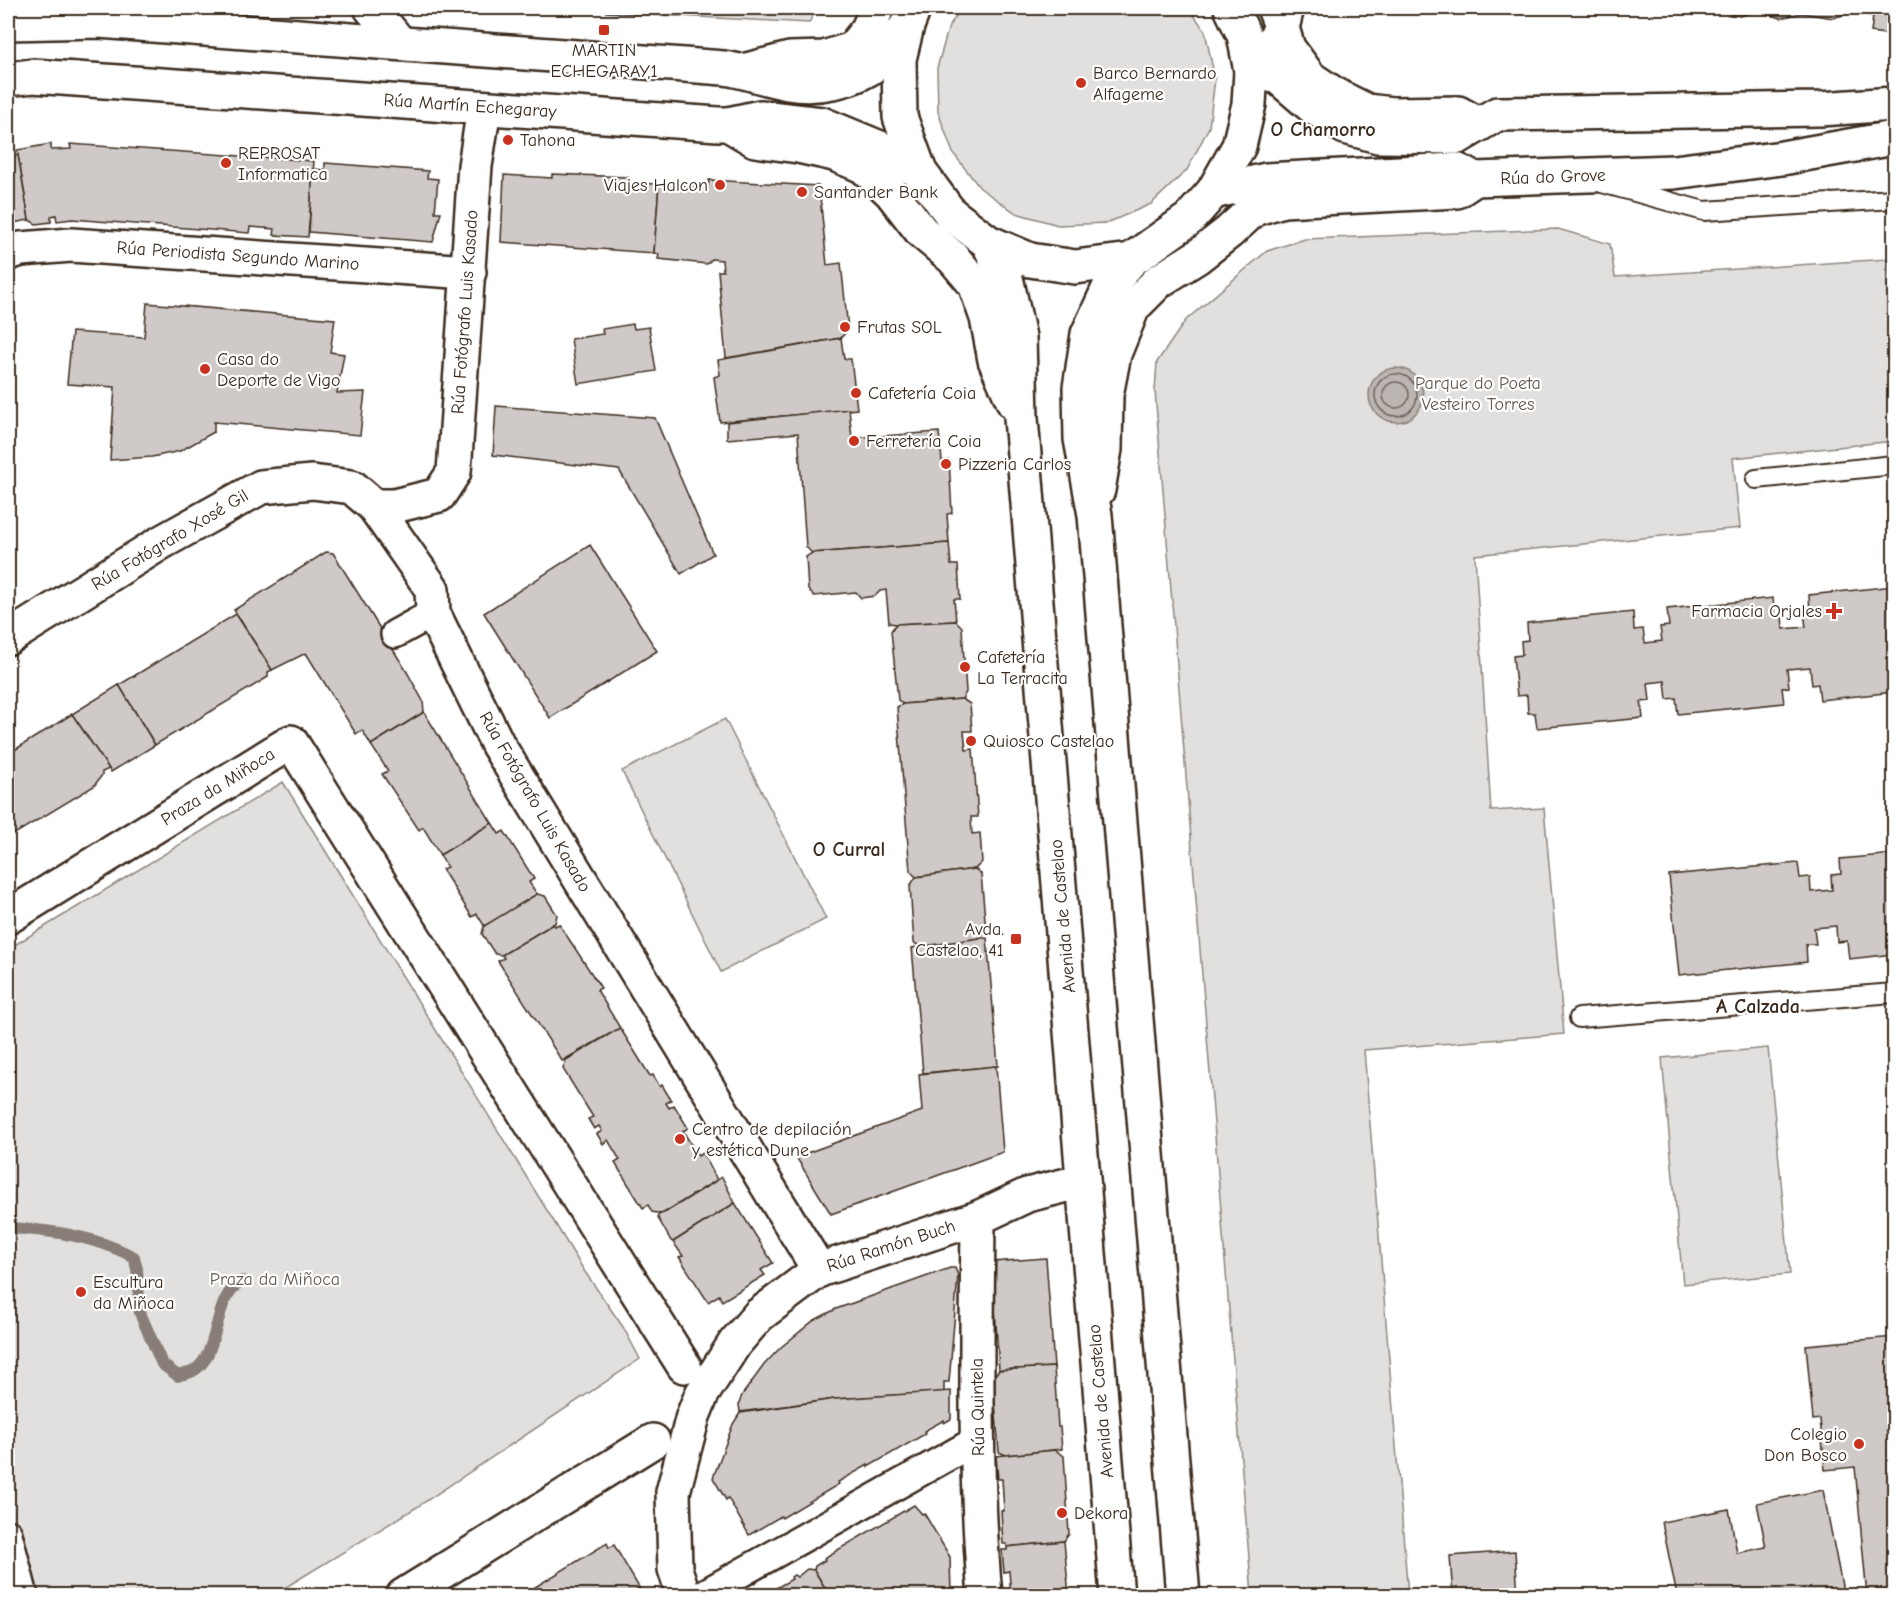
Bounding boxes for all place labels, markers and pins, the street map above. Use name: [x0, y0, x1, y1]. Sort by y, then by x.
marker: MARTIN ECHEGARAY,1: [597, 23, 611, 37]
place label: MARTIN ECHEGARAY,1: [550, 40, 658, 82]
place label: Barco Bernardo Alfageme: [1093, 63, 1217, 105]
marker: Barco Bernardo Alfageme: [1074, 76, 1088, 90]
place label: Tahona: [520, 130, 575, 151]
marker: Tahona: [501, 133, 515, 147]
place label: REPROSAT Informatica: [238, 143, 328, 185]
marker: REPROSAT Informatica: [219, 156, 233, 170]
place label: Viajes Halcon: [604, 175, 708, 196]
marker: Viajes Halcon: [713, 178, 727, 192]
place label: Santander Bank: [814, 182, 938, 203]
marker: Santander Bank: [795, 185, 809, 199]
place label: Frutas SOL: [857, 317, 942, 338]
marker: Frutas SOL: [838, 320, 852, 334]
place label: Casa do Deporte de Vigo: [217, 349, 341, 391]
marker: Casa do Deporte de Vigo: [198, 362, 212, 376]
place label: Cafetería Coia: [868, 383, 976, 404]
marker: Cafetería Coia: [849, 386, 863, 400]
place label: Ferretería Coia: [866, 431, 982, 452]
marker: Ferretería Coia: [847, 434, 861, 448]
place label: Pizzeria Carlos: [958, 454, 1071, 475]
marker: Pizzeria Carlos: [939, 457, 953, 471]
place label: Farmacia Orjales: [1691, 601, 1822, 622]
marker: Farmacia Orjales: [1827, 604, 1841, 618]
place label: Cafetería La Terracita: [977, 647, 1068, 689]
marker: Cafetería La Terracita: [958, 660, 972, 674]
place label: Quiosco Castelao: [983, 731, 1114, 752]
marker: Quiosco Castelao: [964, 734, 978, 748]
place label: Avda. Castelao, 41: [915, 919, 1004, 961]
marker: Avda. Castelao, 41: [1009, 932, 1023, 946]
place label: Centro de depilación y estética Dune: [691, 1119, 852, 1161]
marker: Centro de depilación y estética Dune: [673, 1132, 687, 1146]
place label: Escultura da Miñoca: [93, 1272, 174, 1314]
marker: Escultura da Miñoca: [74, 1285, 88, 1299]
place label: Colegio Don Bosco: [1764, 1424, 1847, 1466]
marker: Colegio Don Bosco: [1852, 1437, 1866, 1451]
place label: Dekora: [1074, 1503, 1128, 1524]
marker: Dekora: [1055, 1506, 1069, 1520]

